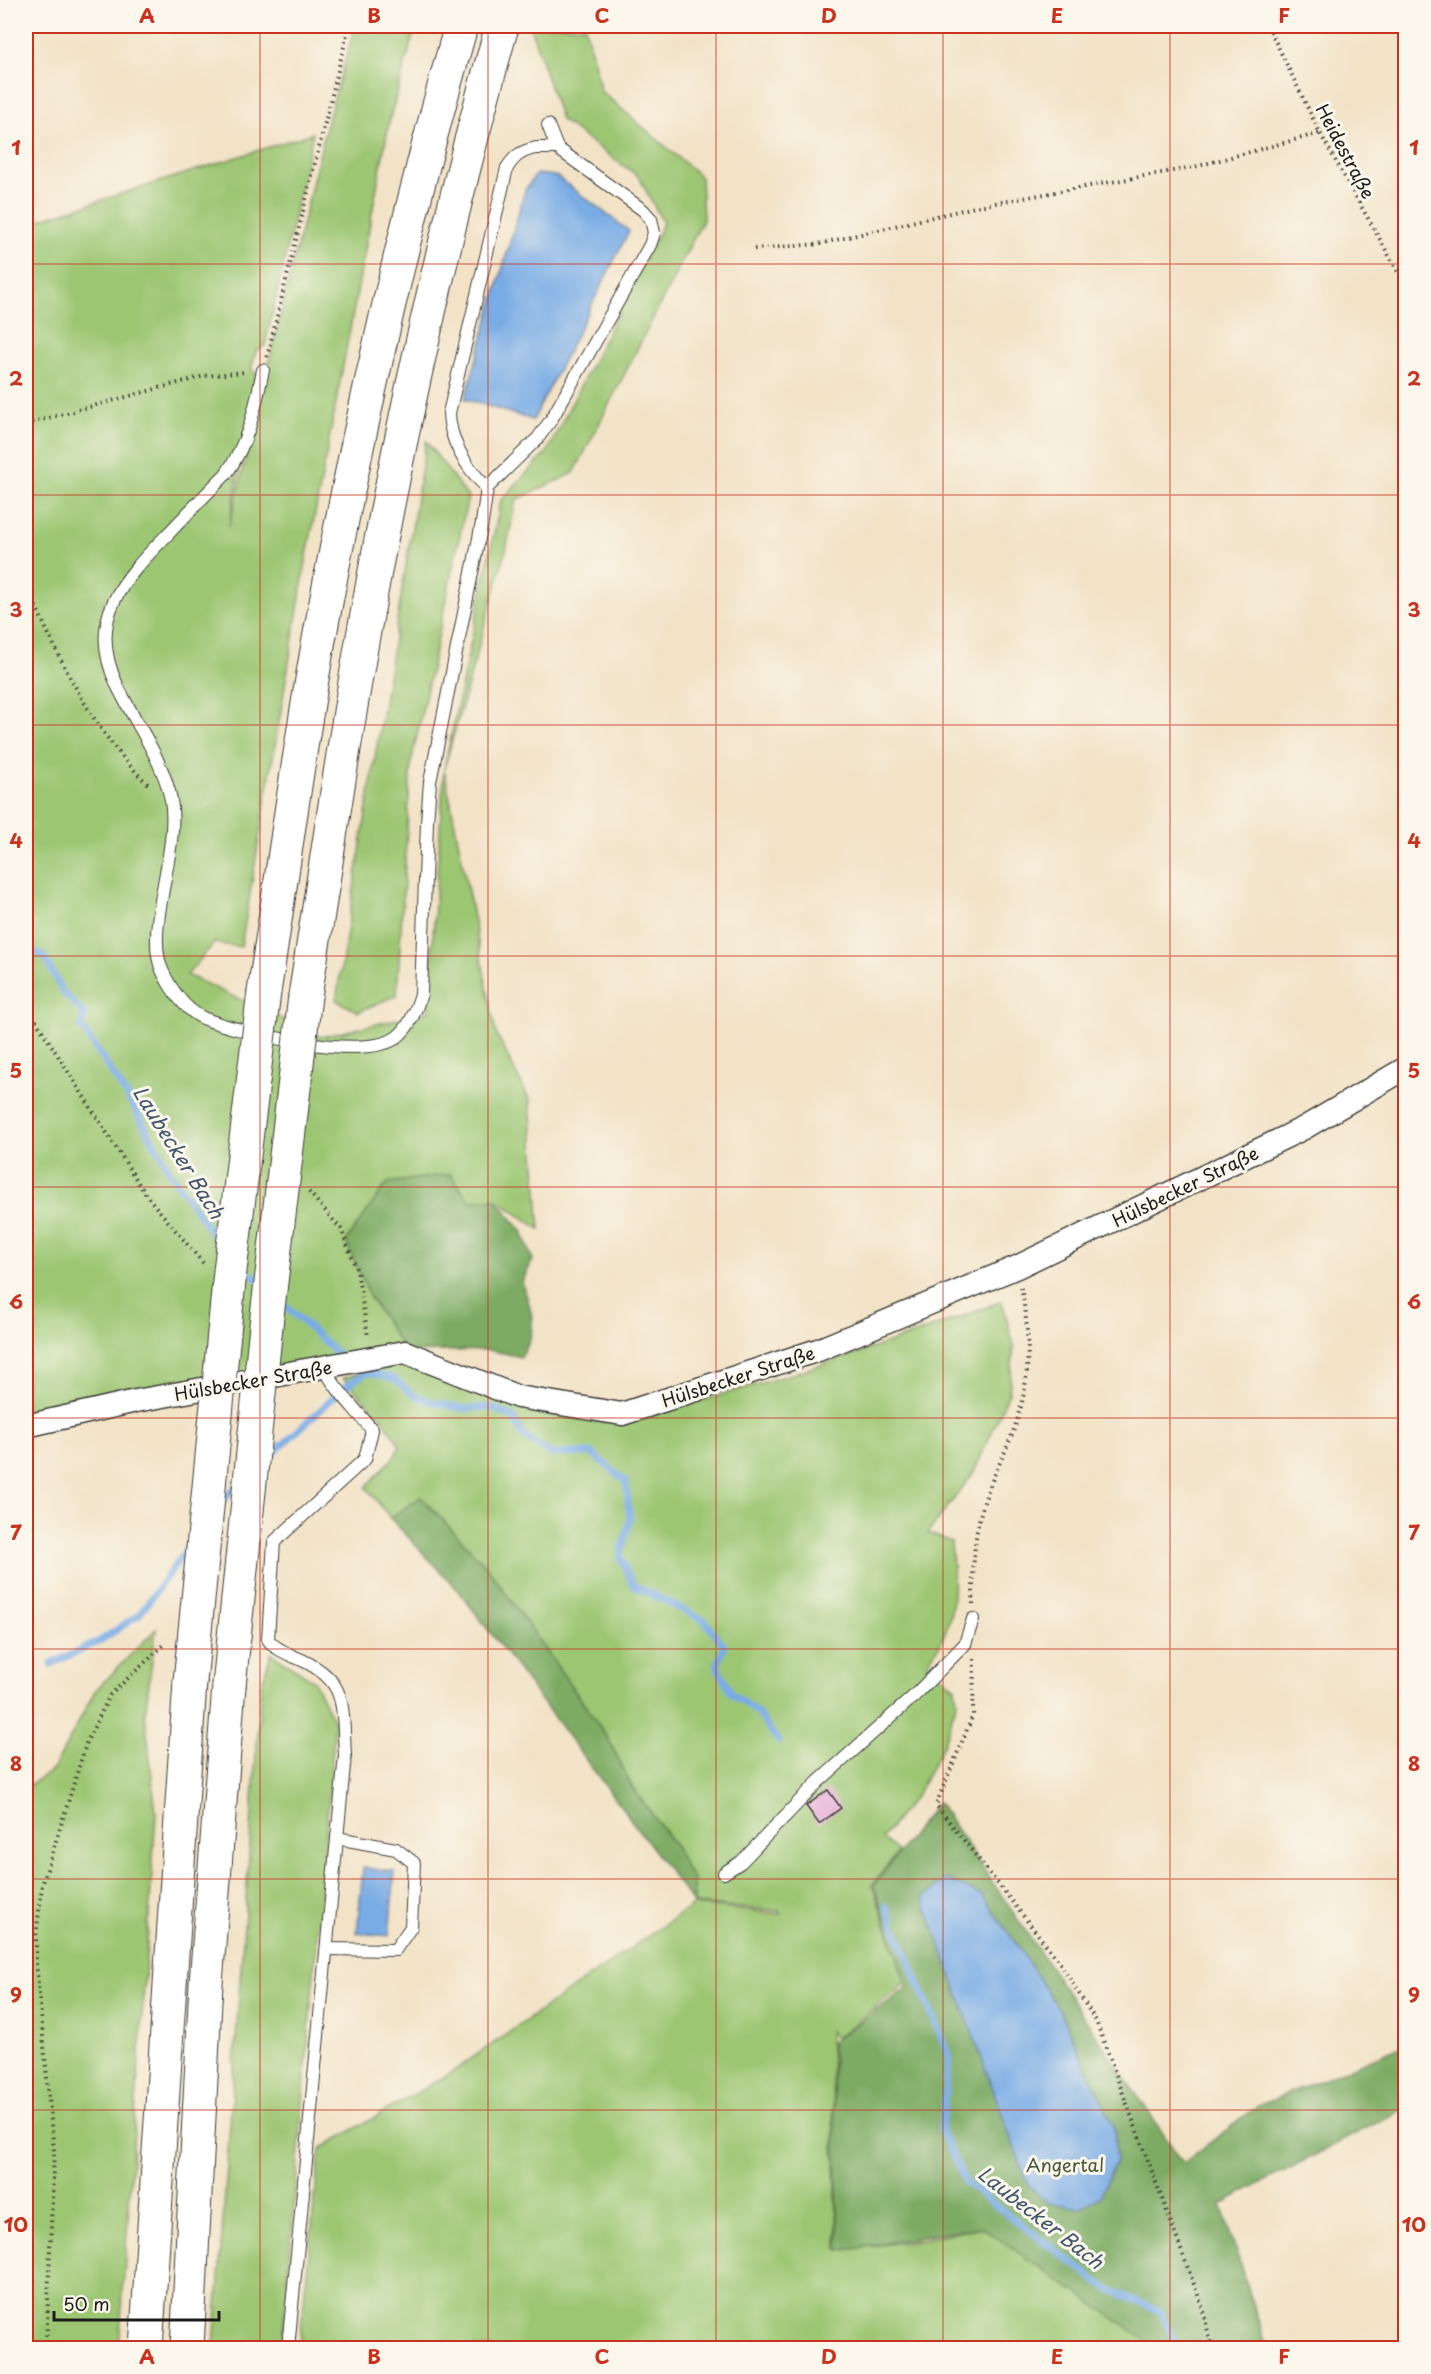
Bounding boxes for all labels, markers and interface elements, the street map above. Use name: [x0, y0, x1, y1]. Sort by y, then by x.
text: A: [139, 0, 155, 30]
text: B: [367, 0, 381, 30]
text: C: [594, 0, 610, 30]
text: D: [821, 0, 837, 30]
text: E: [1051, 0, 1063, 30]
text: F: [1278, 0, 1290, 30]
street label: Heidestraße: [1310, 99, 1382, 203]
text: 1: [11, 132, 21, 162]
text: 1: [1409, 132, 1419, 162]
text: 2: [9, 363, 23, 393]
text: 2: [1407, 363, 1421, 393]
text: 3: [9, 594, 23, 624]
text: 3: [1407, 594, 1421, 624]
text: 4: [9, 825, 23, 855]
text: 4: [1407, 825, 1421, 855]
text: 5: [10, 1055, 22, 1085]
text: 5: [1408, 1055, 1420, 1085]
water label: Laubecker Bach: [126, 1080, 232, 1225]
street label: Hülsbecker Straße: [1107, 1139, 1263, 1233]
text: 6: [9, 1286, 23, 1316]
text: 6: [1407, 1286, 1421, 1316]
street label: Hülsbecker Straße: [658, 1339, 818, 1413]
street label: Hülsbecker Straße: [172, 1353, 334, 1407]
text: 7: [10, 1517, 22, 1547]
text: 7: [1408, 1517, 1420, 1547]
text: 8: [10, 1748, 22, 1778]
text: 8: [1408, 1748, 1420, 1778]
text: 9: [10, 1979, 22, 2009]
text: 9: [1408, 1979, 1420, 2009]
park label: Angertal: [1026, 2151, 1104, 2178]
water label: Laubecker Bach: [972, 2158, 1110, 2276]
text: 10: [4, 2209, 28, 2239]
text: 10: [1402, 2209, 1426, 2239]
scale bar: [54, 2284, 219, 2322]
text: 50 m: [63, 2290, 110, 2317]
text: A: [139, 2341, 155, 2371]
text: B: [367, 2341, 381, 2371]
text: C: [594, 2341, 610, 2371]
text: D: [821, 2341, 837, 2371]
text: E: [1051, 2341, 1063, 2371]
text: F: [1278, 2341, 1290, 2371]

